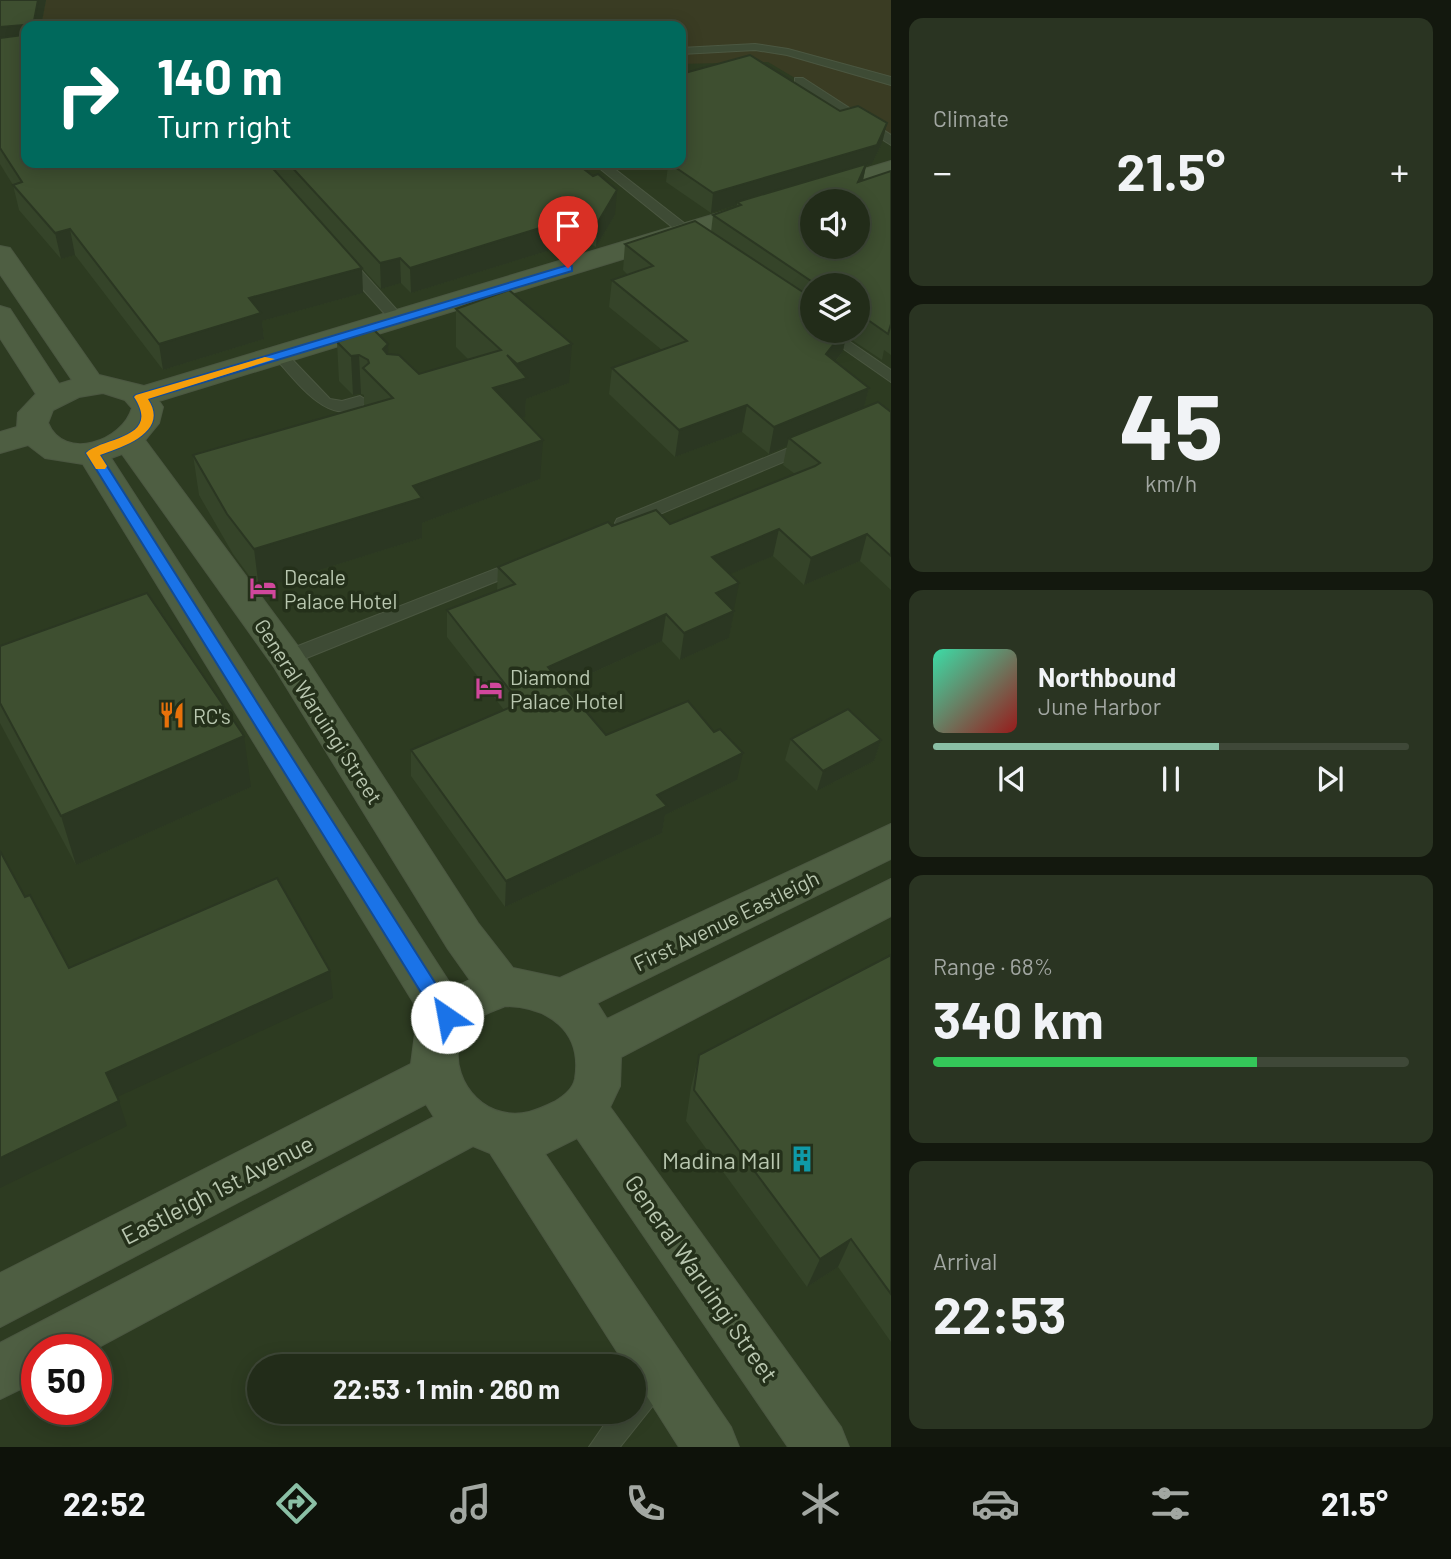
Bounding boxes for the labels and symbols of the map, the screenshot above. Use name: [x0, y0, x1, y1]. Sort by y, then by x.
pin: [538, 196, 598, 268]
place label: Decale Palace Hotel: [284, 564, 397, 613]
hotel icon: Decale Palace Hotel: [248, 573, 278, 603]
street label: General Waruingi Street: [250, 614, 388, 808]
place label: Diamond Palace Hotel: [510, 664, 623, 713]
hotel icon: Diamond Palace Hotel: [474, 673, 504, 703]
restaurant icon: RC's: [157, 700, 187, 730]
place label: RC's: [193, 703, 231, 728]
street label: First Avenue Eastleigh: [629, 864, 823, 976]
position arrow: [410, 980, 484, 1054]
street label: Eastleigh 1st Avenue: [116, 1128, 318, 1250]
building icon: Madina Mall: [787, 1144, 817, 1174]
place label: Madina Mall: [662, 1145, 781, 1174]
street label: General Waruingi Street: [619, 1169, 785, 1387]
speed limit sign: 50: [21, 1334, 112, 1425]

